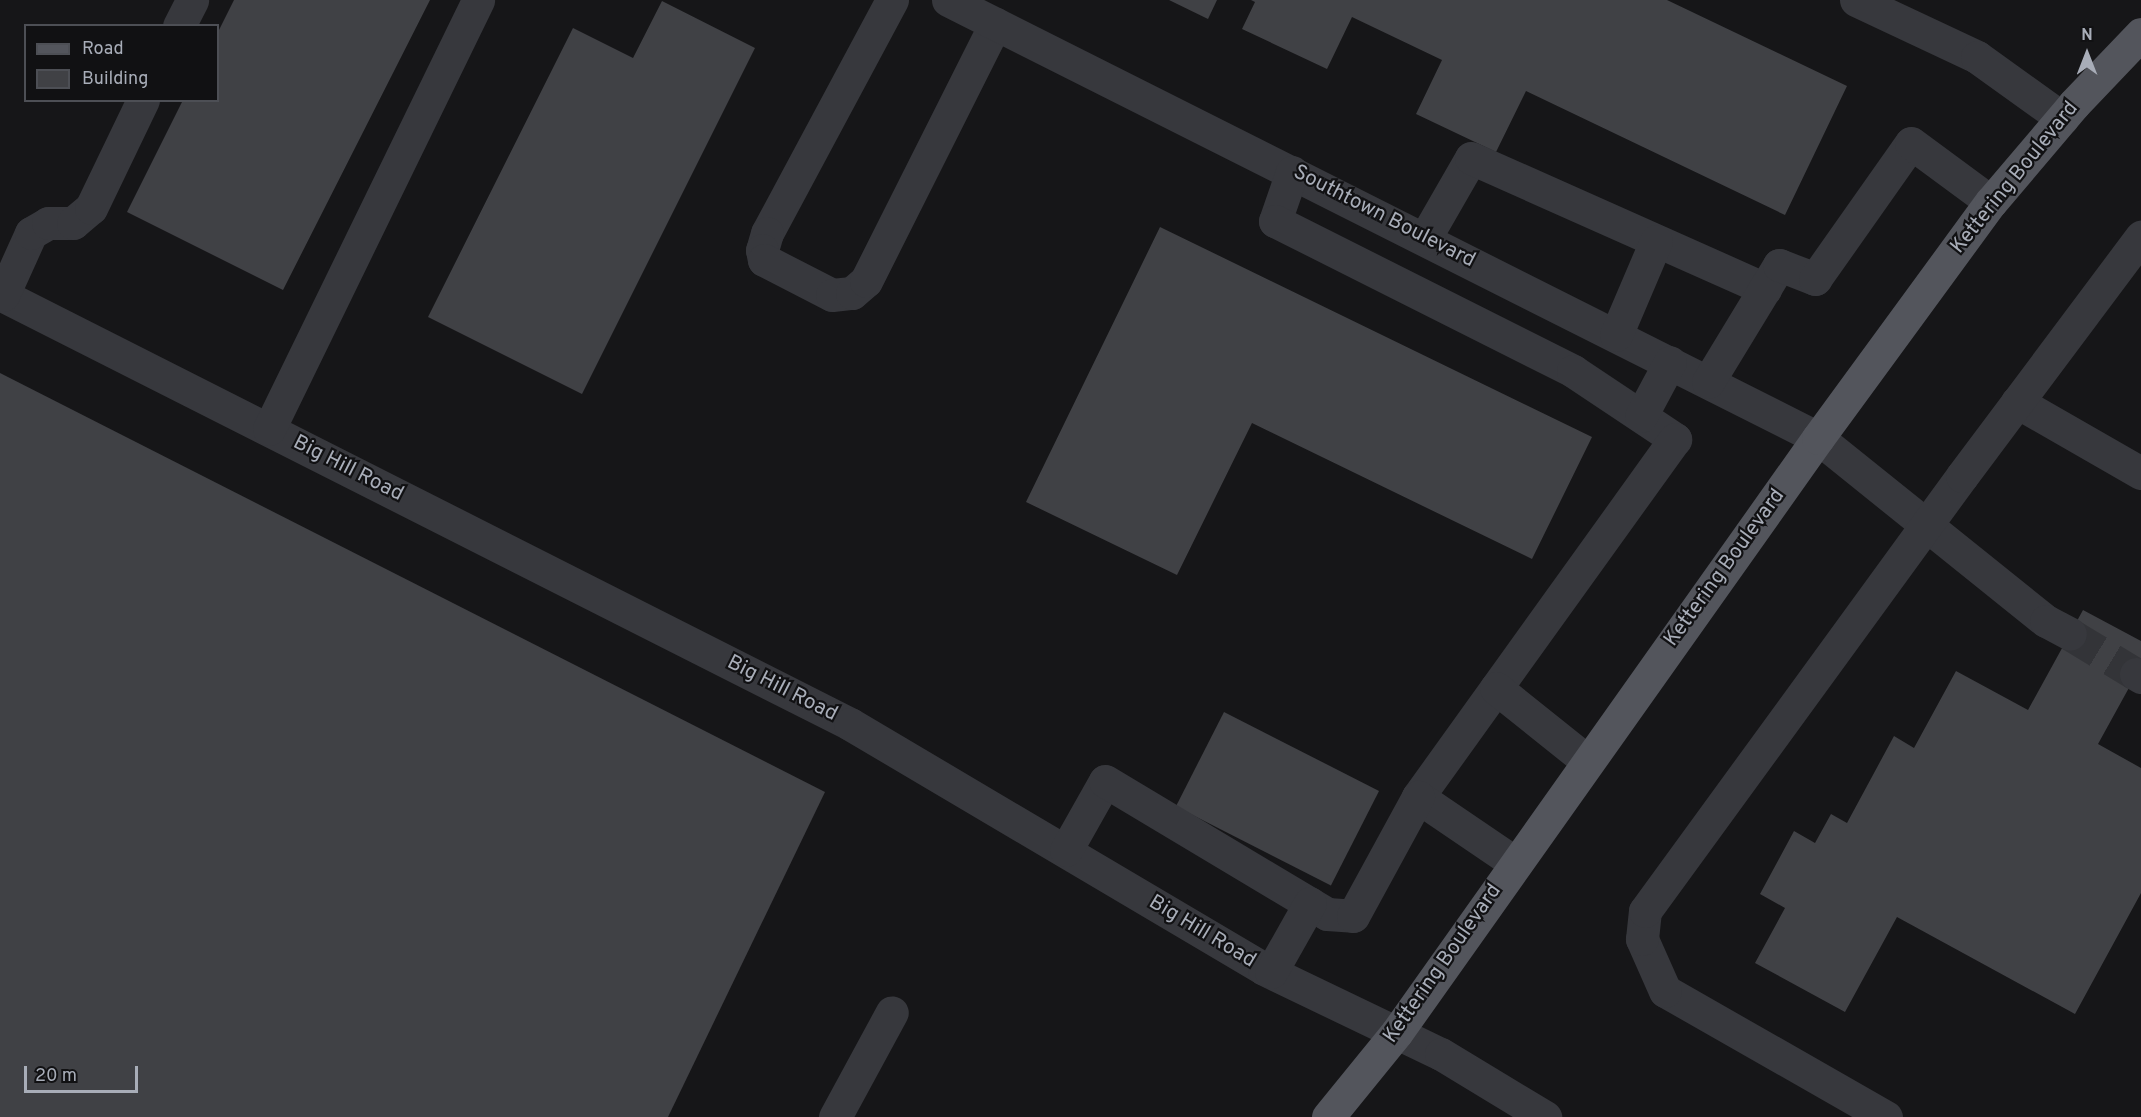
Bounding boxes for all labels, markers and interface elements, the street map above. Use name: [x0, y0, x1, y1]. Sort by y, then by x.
legend: [24, 24, 219, 102]
north arrow: [2057, 24, 2117, 84]
text: N: [2081, 26, 2093, 46]
text: Road: [82, 38, 124, 61]
text: Building: [82, 68, 148, 91]
street label: Kettering Boulevard: [1946, 97, 2084, 259]
street label: Southtown Boulevard: [1289, 160, 1479, 274]
street label: Big Hill Road: [289, 430, 407, 508]
street label: Kettering Boulevard: [1659, 484, 1791, 652]
street label: Big Hill Road: [723, 650, 841, 728]
street label: Kettering Boulevard: [1379, 880, 1507, 1048]
street label: Big Hill Road: [1144, 890, 1260, 974]
scale bar: [27, 1054, 141, 1092]
text: 20 m: [35, 1065, 77, 1088]

